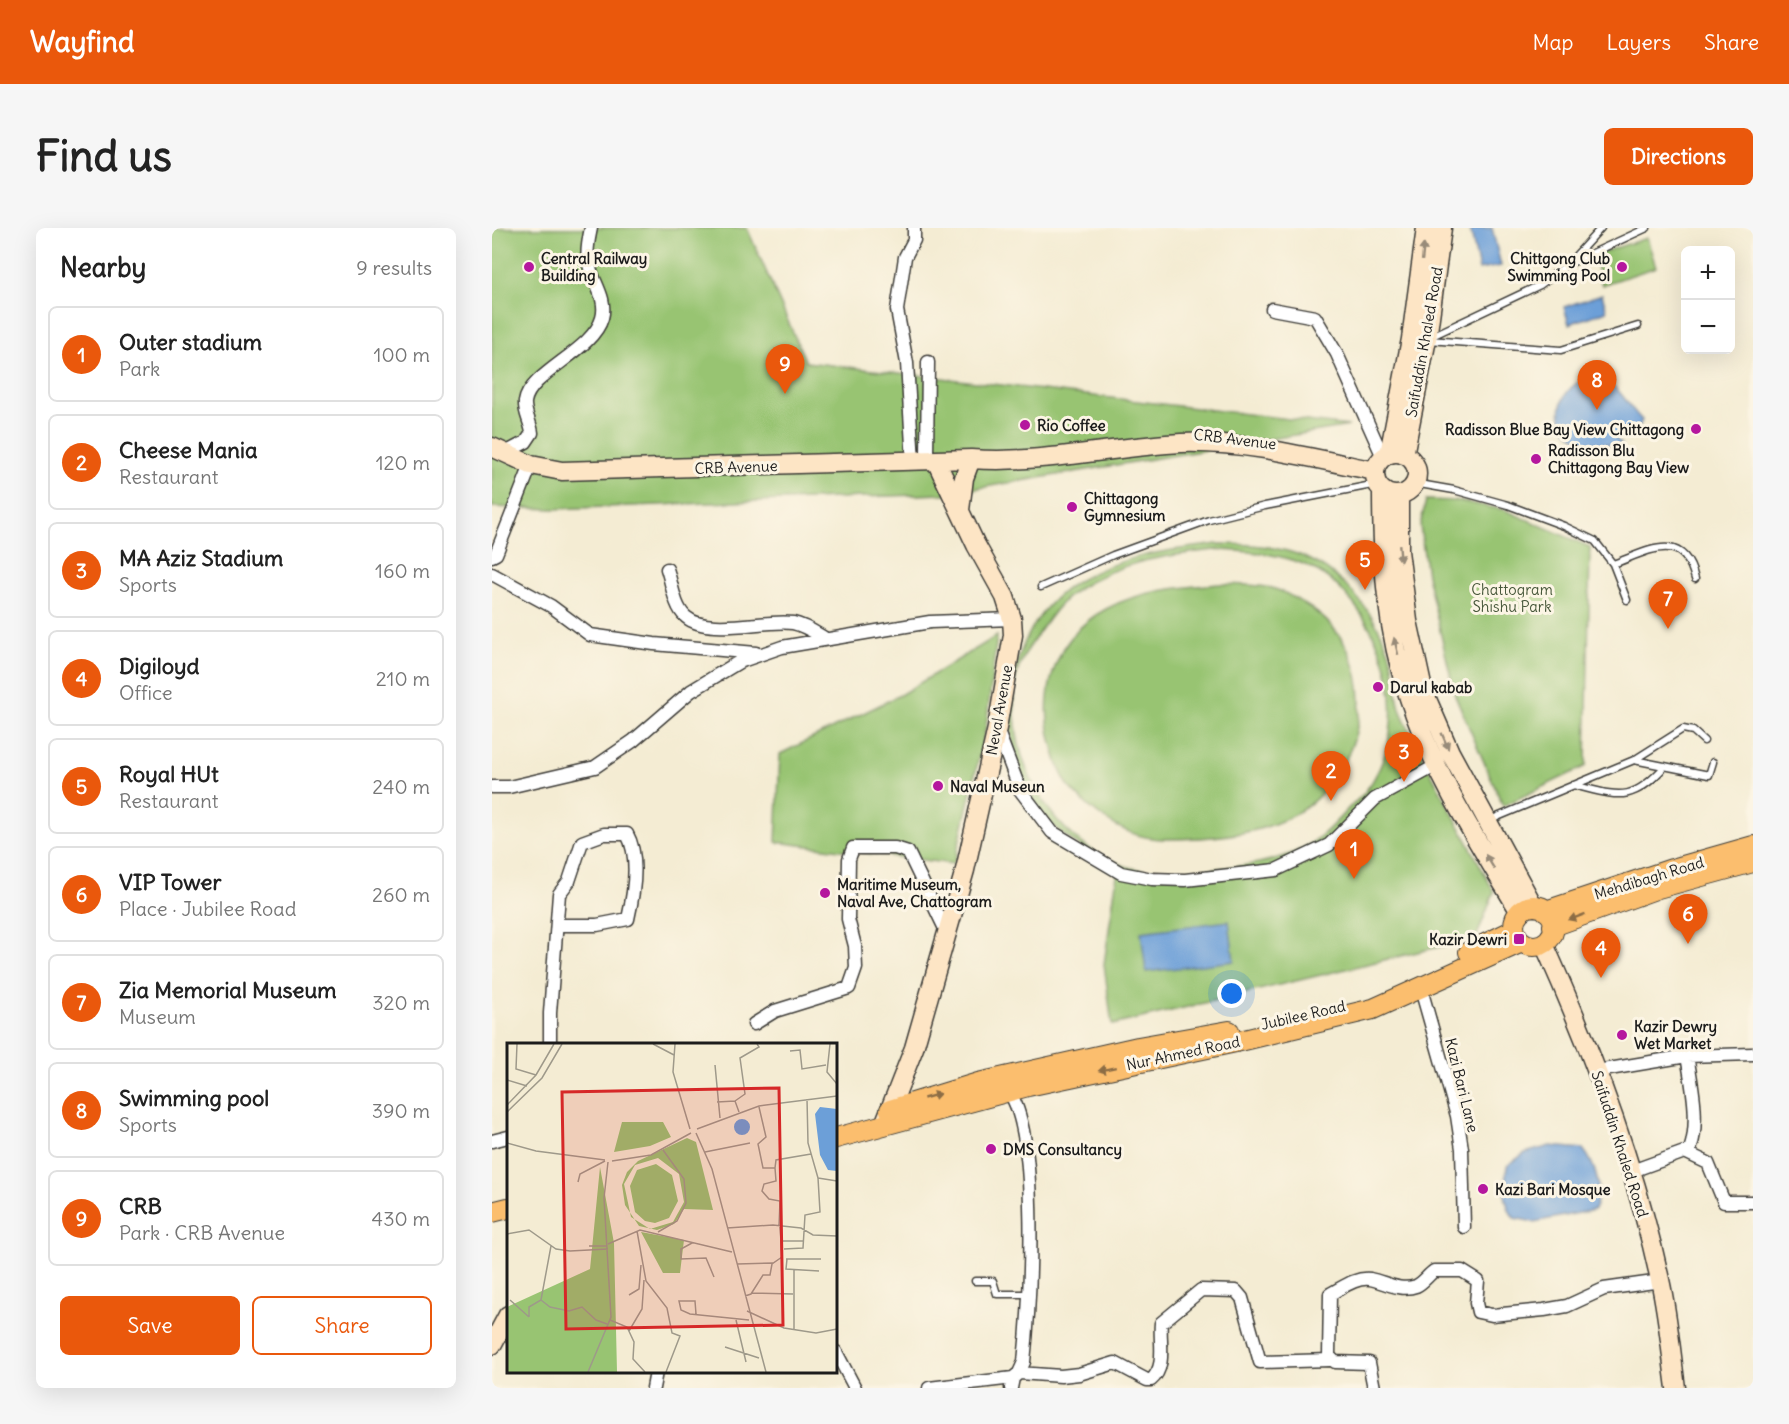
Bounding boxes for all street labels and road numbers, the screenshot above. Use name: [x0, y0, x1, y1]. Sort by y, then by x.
street label: Saifuddin Khaled Road: [1401, 265, 1447, 419]
street label: CRB Avenue: [1193, 425, 1277, 453]
street label: CRB Avenue: [694, 456, 778, 478]
street label: Neval Avenue: [982, 663, 1016, 757]
street label: Mehdibagh Road: [1592, 852, 1706, 904]
street label: Jubilee Road: [1259, 996, 1347, 1034]
street label: Nur Ahmed Road: [1124, 1032, 1242, 1074]
street label: Kazi Bari Lane: [1441, 1036, 1483, 1134]
street label: Saifuddin Khaled Road: [1587, 1068, 1653, 1220]

